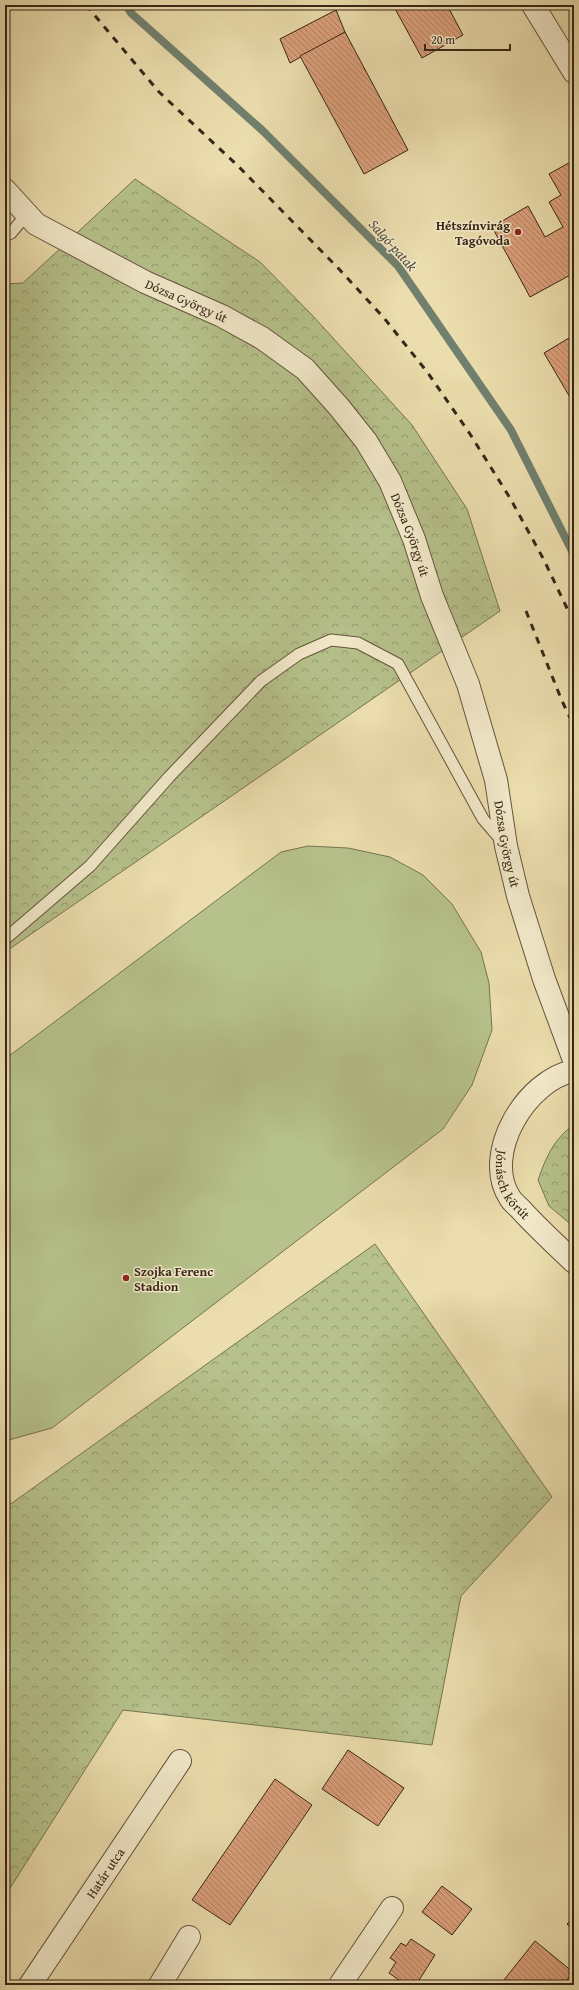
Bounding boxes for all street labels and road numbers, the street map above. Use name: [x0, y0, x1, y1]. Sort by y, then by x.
street label: Dózsa György út: [142, 274, 231, 328]
street label: Dózsa György út: [386, 490, 434, 579]
street label: Dózsa György út: [489, 799, 525, 890]
street label: Jónásch körút: [491, 1147, 534, 1224]
street label: Határ utca: [82, 1843, 130, 1902]

